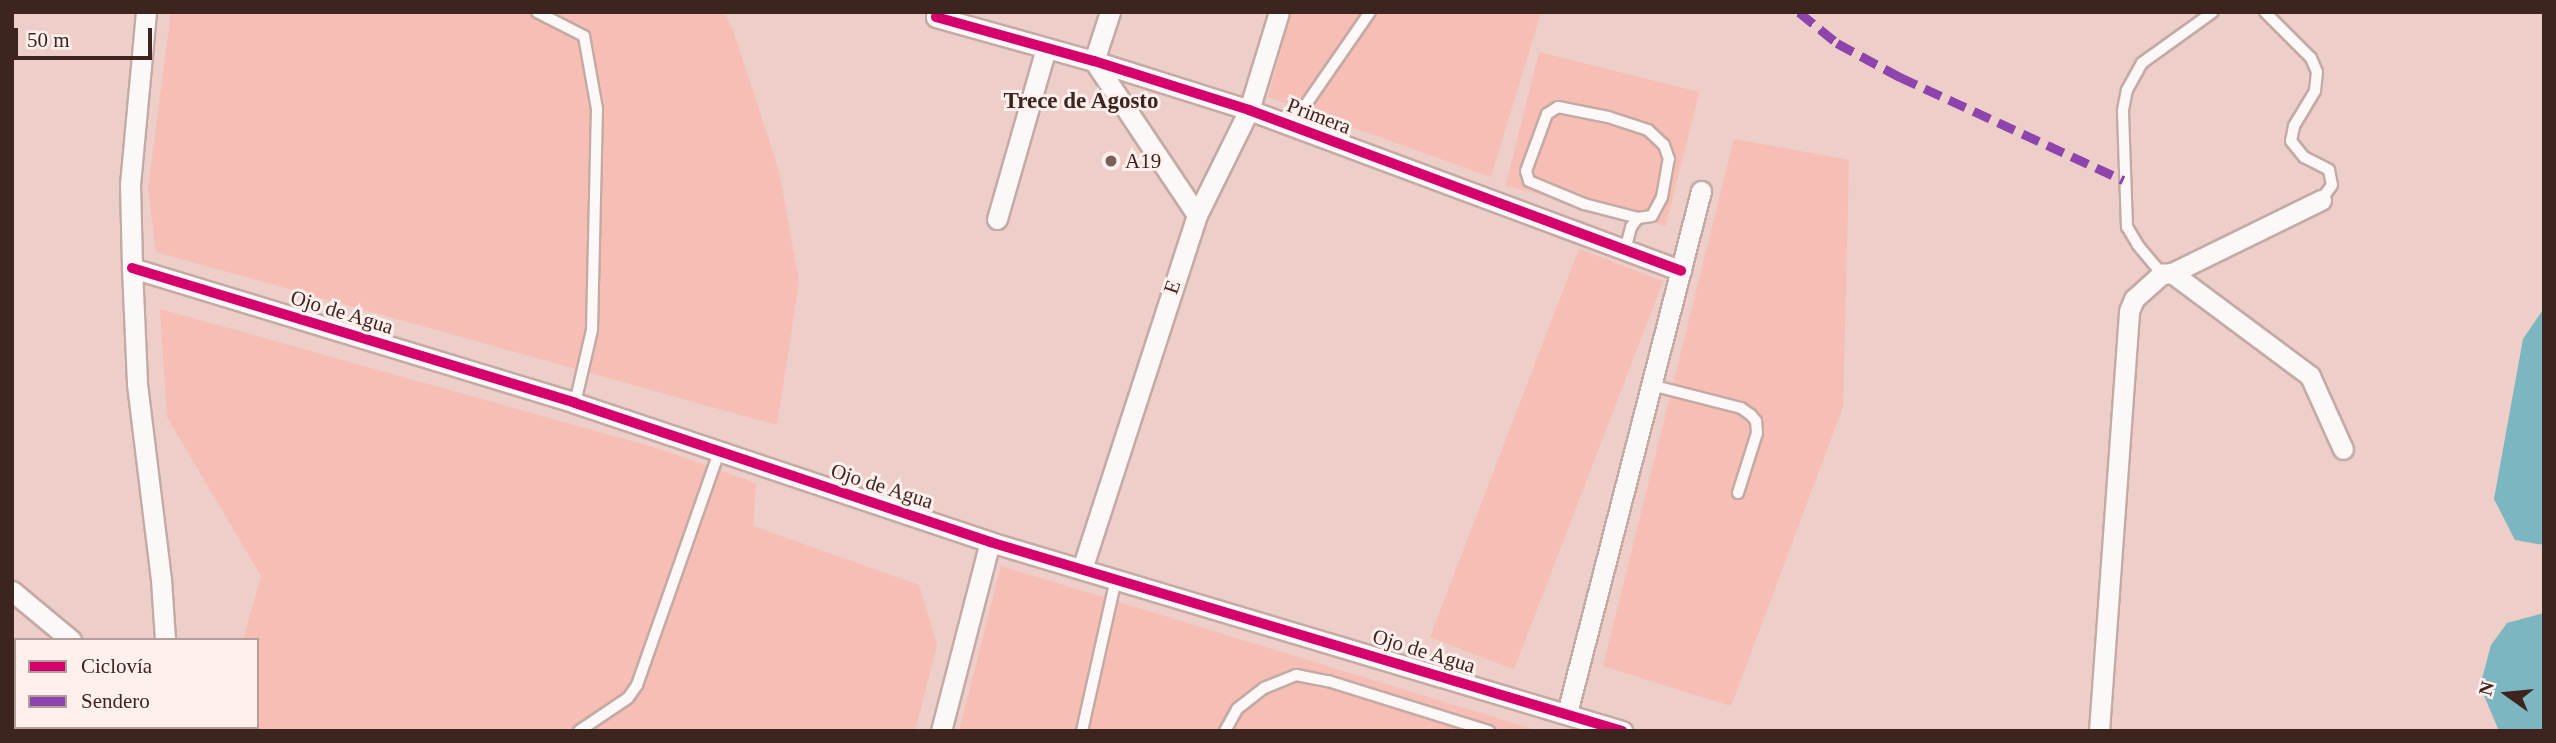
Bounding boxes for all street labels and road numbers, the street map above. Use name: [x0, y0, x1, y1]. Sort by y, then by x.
street label: Primera: [1283, 92, 1355, 140]
street label: E: [1158, 277, 1186, 297]
street label: Ojo de Agua: [287, 284, 397, 340]
street label: Ojo de Agua: [827, 457, 937, 515]
street label: Ojo de Agua: [1369, 623, 1479, 679]

